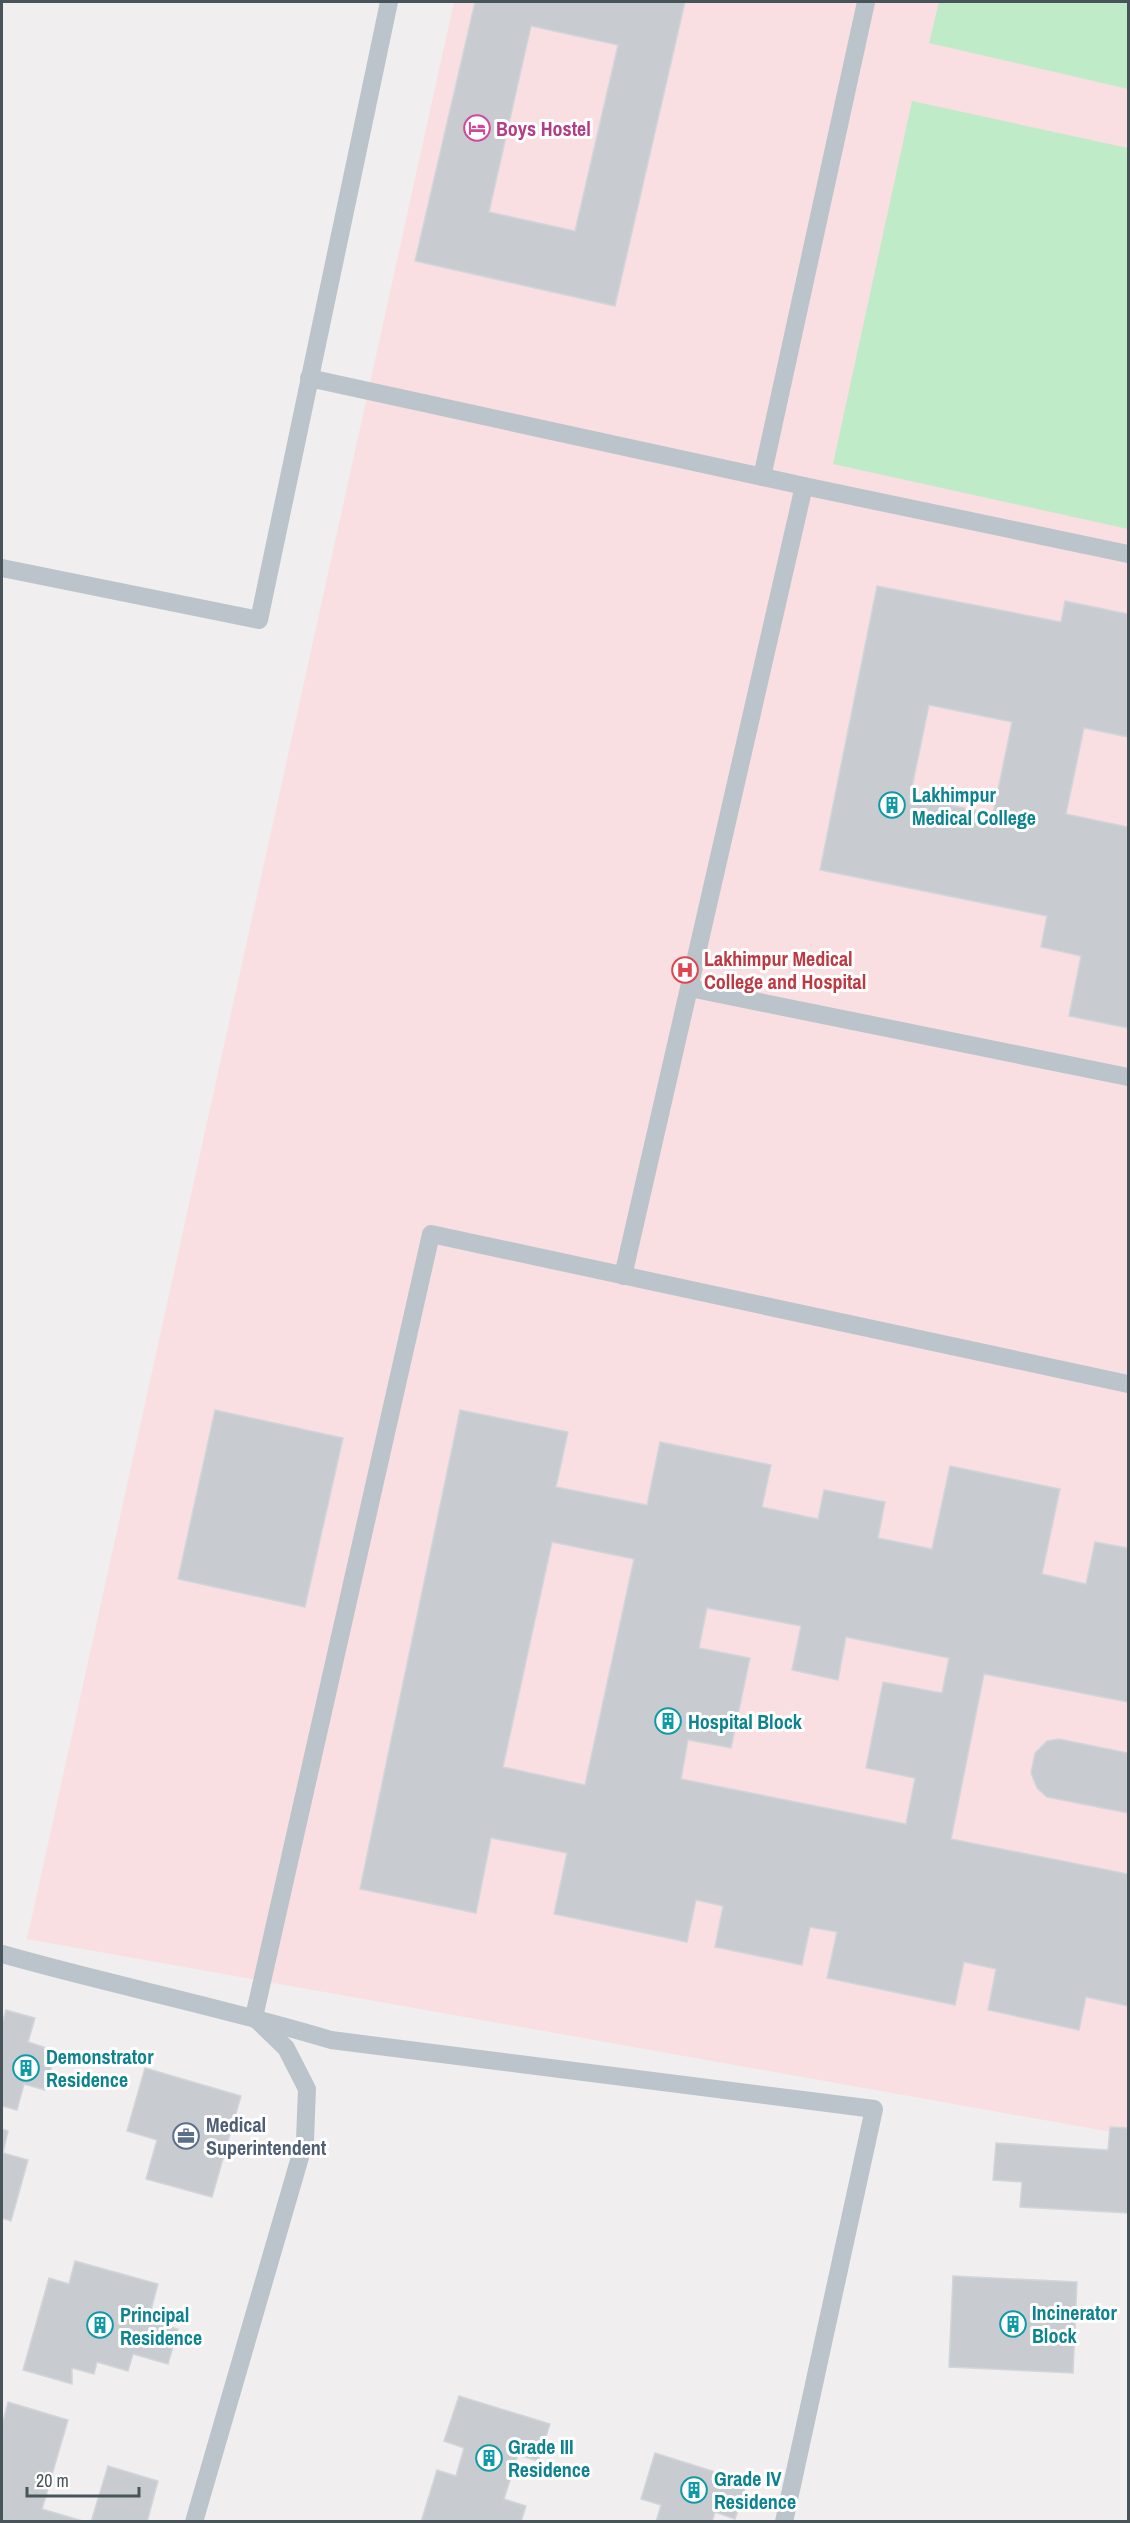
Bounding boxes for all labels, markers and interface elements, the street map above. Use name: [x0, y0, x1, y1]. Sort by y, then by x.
hotel icon: Boys Hostel: [462, 113, 492, 143]
place label: Boys Hostel: [496, 115, 591, 142]
place label: Lakhimpur Medical College: [912, 781, 1036, 831]
building icon: Lakhimpur Medical College: [877, 790, 907, 820]
place label: Lakhimpur Medical College and Hospital: [704, 945, 866, 995]
hospital icon: Lakhimpur Medical College and Hospital: [670, 955, 700, 985]
building icon: Hospital Block: [653, 1706, 683, 1736]
place label: Hospital Block: [688, 1708, 803, 1735]
place label: Demonstrator Residence: [46, 2043, 154, 2093]
building icon: Demonstrator Residence: [11, 2053, 41, 2083]
place label: Medical Superintendent: [206, 2111, 327, 2161]
office icon: Medical Superintendent: [171, 2121, 201, 2151]
place label: Incinerator Block: [1032, 2299, 1117, 2349]
place label: Principal Residence: [120, 2301, 202, 2351]
building icon: Incinerator Block: [998, 2309, 1028, 2339]
building icon: Principal Residence: [85, 2310, 115, 2340]
place label: Grade III Residence: [508, 2433, 590, 2483]
building icon: Grade III Residence: [474, 2443, 504, 2473]
scale bar: [27, 2460, 140, 2498]
place label: Grade IV Residence: [714, 2465, 796, 2515]
text: 20 m: [36, 2468, 69, 2493]
building icon: Grade IV Residence: [679, 2475, 709, 2505]

